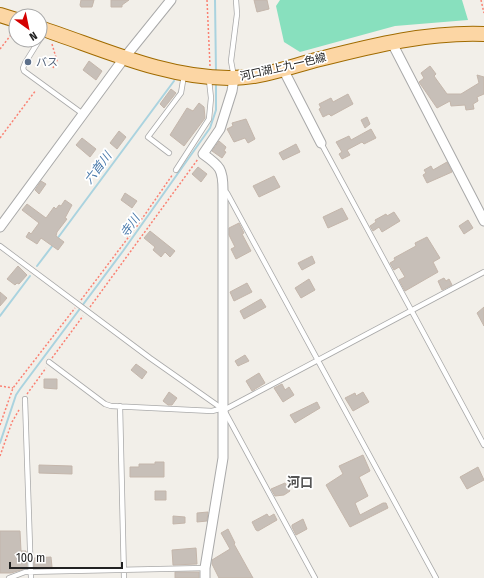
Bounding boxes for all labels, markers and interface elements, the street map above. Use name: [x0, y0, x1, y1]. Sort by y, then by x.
north arrow: [8, 8, 48, 48]
text: N: [27, 29, 39, 43]
street label: 河口湖上九一色線: [239, 51, 327, 83]
place label: バス: [36, 56, 58, 69]
marker: バス: [23, 57, 33, 67]
water label: 六首川: [82, 148, 116, 187]
water label: 寺川: [117, 211, 144, 240]
district label: 河口: [287, 475, 313, 490]
scale bar: [10, 544, 122, 570]
text: 100 m: [16, 551, 45, 565]

